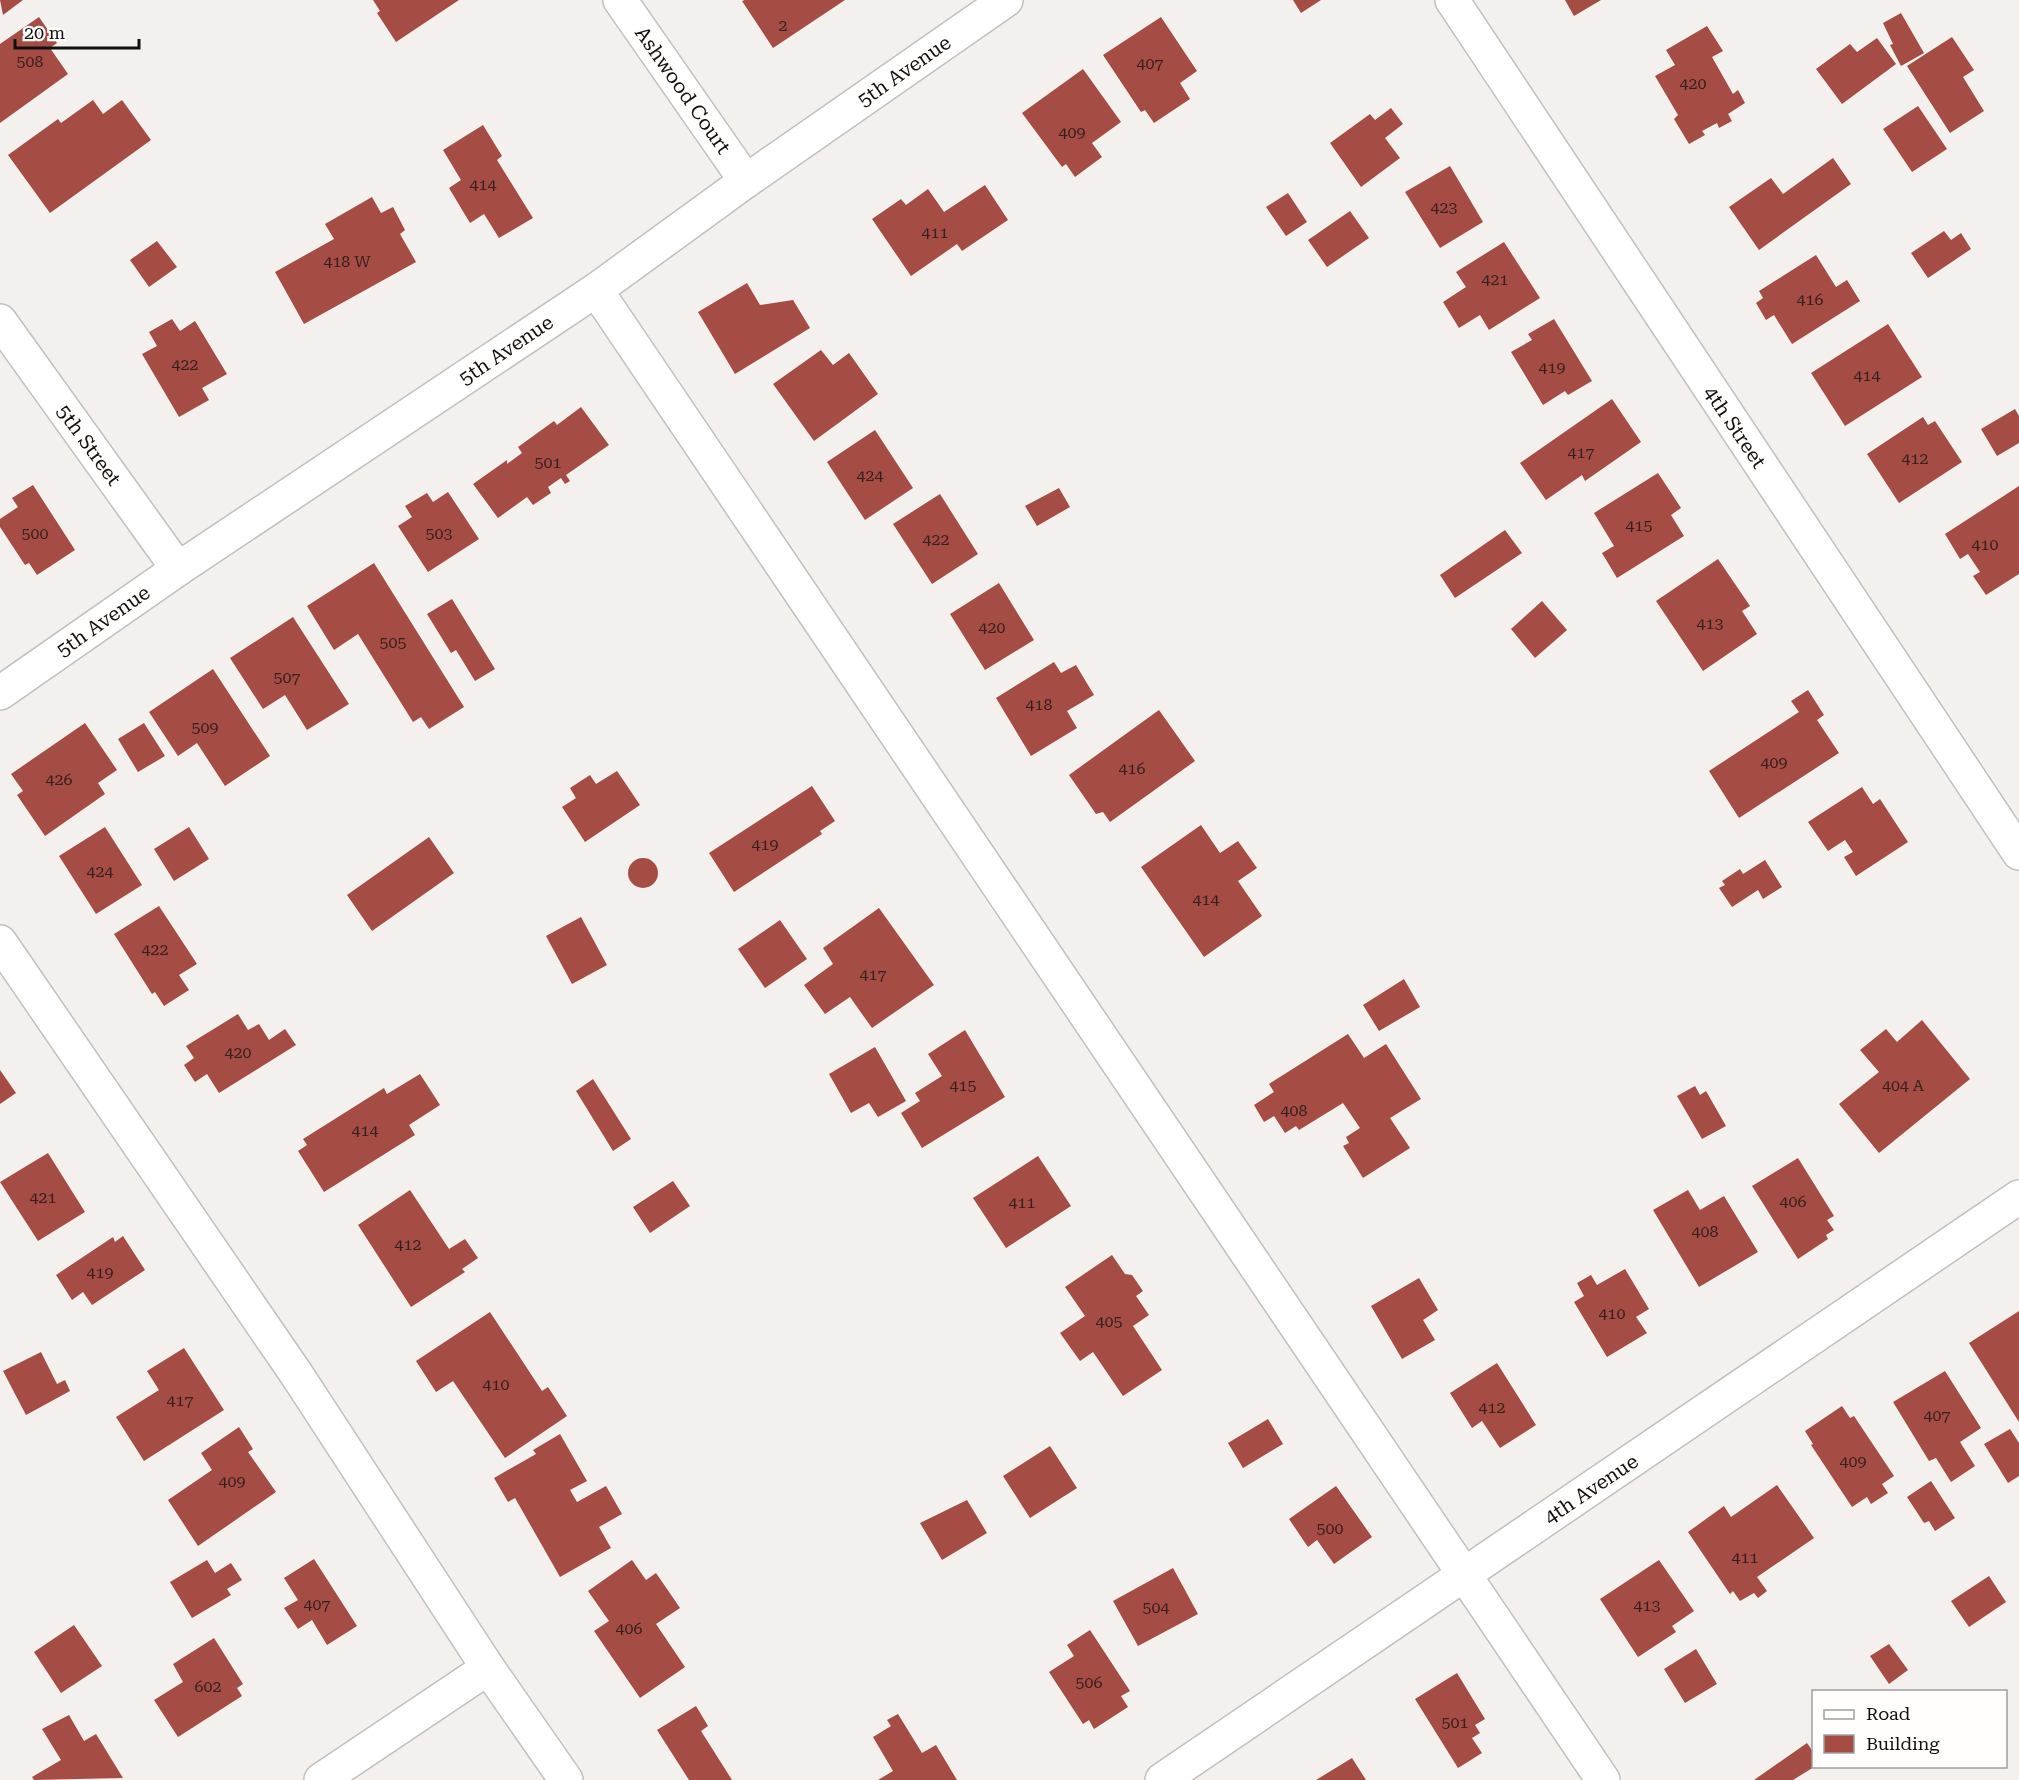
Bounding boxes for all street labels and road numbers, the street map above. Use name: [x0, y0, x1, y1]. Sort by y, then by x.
street label: Ashwood Court: [630, 22, 736, 159]
street label: 5th Avenue: [853, 30, 955, 112]
street label: 5th Avenue: [454, 310, 558, 390]
street label: 4th Street: [1699, 381, 1772, 473]
street label: 5th Street: [52, 400, 127, 491]
street label: 5th Avenue: [52, 580, 154, 662]
street label: 4th Avenue: [1539, 1449, 1643, 1529]

